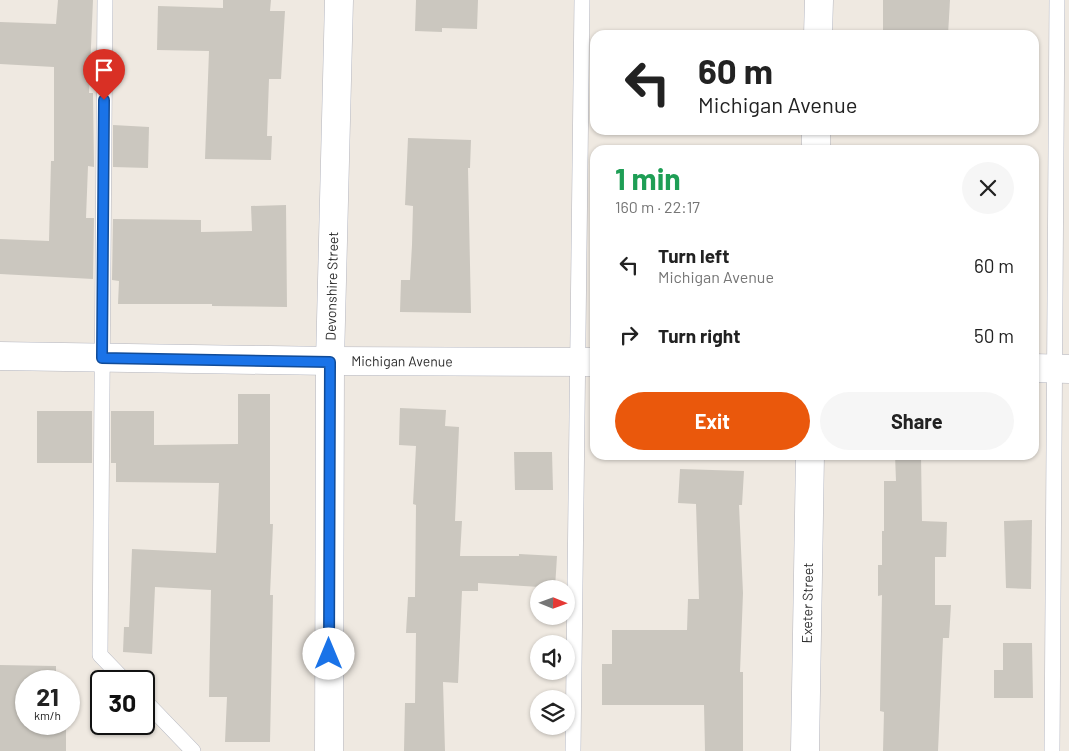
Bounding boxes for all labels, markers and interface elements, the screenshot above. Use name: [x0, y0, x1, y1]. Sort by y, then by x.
pin: [83, 49, 125, 100]
text: 60 m: [698, 49, 773, 91]
icon: left: [615, 50, 680, 115]
icon: arrive: [90, 56, 118, 84]
text: Michigan Avenue: [698, 91, 857, 117]
text: 1 min: [615, 160, 681, 196]
button: close: [962, 162, 1014, 214]
text: 160 m · 22:17: [615, 197, 700, 216]
street label: Devonshire Street: [322, 231, 341, 341]
text: Turn left: [658, 244, 729, 267]
icon: left: [615, 251, 643, 279]
text: 60 m: [974, 254, 1014, 277]
text: Michigan Avenue: [658, 267, 774, 286]
icon: right: [615, 321, 643, 349]
text: Turn right: [658, 324, 740, 347]
text: 50 m: [974, 324, 1014, 347]
street label: Michigan Avenue: [351, 352, 453, 369]
button: Exit: [615, 392, 810, 450]
button: Share: [820, 392, 1014, 450]
street label: Exeter Street: [798, 562, 816, 644]
north arrow: [530, 580, 575, 625]
map controls: [530, 580, 575, 735]
position arrow: [302, 627, 354, 679]
button: sound: [530, 635, 575, 680]
speed limit sign: 30: [90, 670, 155, 735]
text: 21: [36, 681, 59, 711]
button: layers: [530, 690, 575, 735]
text: km/h: [34, 708, 61, 722]

